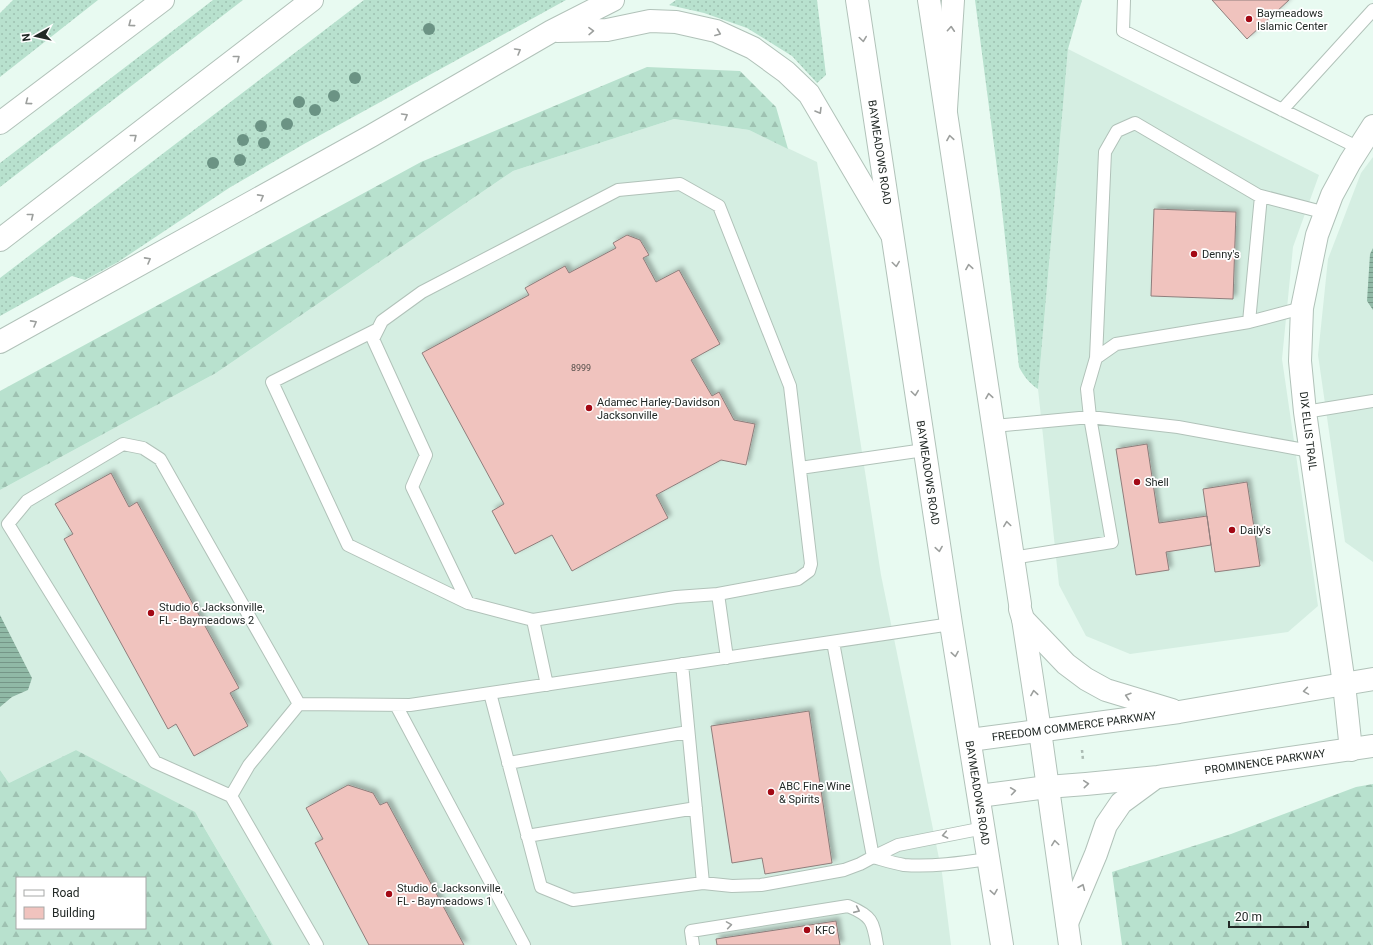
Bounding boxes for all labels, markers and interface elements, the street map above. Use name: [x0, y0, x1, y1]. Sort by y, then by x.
place label: Baymeadows Islamic Center: [1257, 7, 1328, 33]
marker: Baymeadows Islamic Center: [1244, 14, 1254, 24]
north arrow: [16, 16, 56, 56]
one-way arrow: [129, 19, 136, 26]
one-way arrow: [947, 26, 955, 32]
one-way arrow: [588, 27, 594, 35]
one-way arrow: [715, 28, 722, 36]
text: N: [20, 32, 34, 42]
one-way arrow: [858, 36, 867, 42]
one-way arrow: [514, 48, 521, 55]
one-way arrow: [233, 55, 240, 62]
one-way arrow: [25, 97, 32, 104]
street label: BAYMEADOWS ROAD: [866, 99, 894, 206]
one-way arrow: [814, 107, 821, 114]
one-way arrow: [401, 114, 408, 121]
one-way arrow: [130, 134, 137, 141]
one-way arrow: [946, 135, 955, 142]
one-way arrow: [257, 194, 264, 201]
one-way arrow: [26, 214, 33, 221]
place label: Denny's: [1202, 248, 1240, 261]
marker: Denny's: [1189, 249, 1199, 259]
one-way arrow: [144, 258, 151, 265]
one-way arrow: [891, 261, 900, 267]
one-way arrow: [966, 264, 974, 270]
one-way arrow: [30, 321, 37, 328]
house number: 8999: [571, 363, 591, 373]
one-way arrow: [910, 390, 919, 396]
street label: DIX ELLIS TRAIL: [1297, 391, 1319, 471]
one-way arrow: [985, 392, 994, 399]
place label: Adamec Harley-Davidson Jacksonville: [597, 396, 720, 422]
marker: Adamec Harley-Davidson Jacksonville: [584, 403, 594, 413]
street label: BAYMEADOWS ROAD: [914, 419, 943, 526]
place label: Shell: [1145, 476, 1169, 489]
marker: Shell: [1132, 477, 1142, 487]
one-way arrow: [1003, 521, 1012, 527]
place label: Daily's: [1240, 524, 1271, 537]
marker: Daily's: [1227, 525, 1237, 535]
one-way arrow: [934, 546, 943, 552]
place label: Studio 6 Jacksonville, FL - Baymeadows 2: [159, 601, 265, 627]
marker: Studio 6 Jacksonville, FL - Baymeadows 2: [146, 608, 156, 618]
one-way arrow: [951, 651, 959, 657]
one-way arrow: [1302, 686, 1309, 694]
one-way arrow: [1030, 690, 1039, 696]
one-way arrow: [1125, 692, 1132, 701]
street label: FREEDOM COMMERCE PARKWAY: [991, 709, 1157, 743]
street label: BAYMEADOWS ROAD: [963, 740, 993, 846]
street label: PROMINENCE PARKWAY: [1204, 746, 1327, 777]
place label: ABC Fine Wine & Spirits: [779, 780, 851, 806]
one-way arrow: [1083, 780, 1089, 789]
marker: ABC Fine Wine & Spirits: [766, 787, 776, 797]
one-way arrow: [1010, 787, 1016, 796]
one-way arrow: [942, 830, 948, 838]
one-way arrow: [1051, 840, 1060, 846]
legend: [16, 877, 146, 929]
place label: Studio 6 Jacksonville, FL - Baymeadows 1: [397, 882, 503, 908]
one-way arrow: [1077, 884, 1085, 892]
text: Road: [52, 886, 80, 900]
marker: Studio 6 Jacksonville, FL - Baymeadows 1: [384, 889, 394, 899]
one-way arrow: [989, 889, 997, 895]
scale bar: [1229, 903, 1308, 929]
one-way arrow: [853, 905, 860, 913]
text: Building: [52, 906, 95, 920]
text: 20 m: [1235, 910, 1262, 924]
one-way arrow: [726, 921, 732, 930]
place label: KFC: [815, 924, 835, 937]
marker: KFC: [802, 925, 812, 935]

